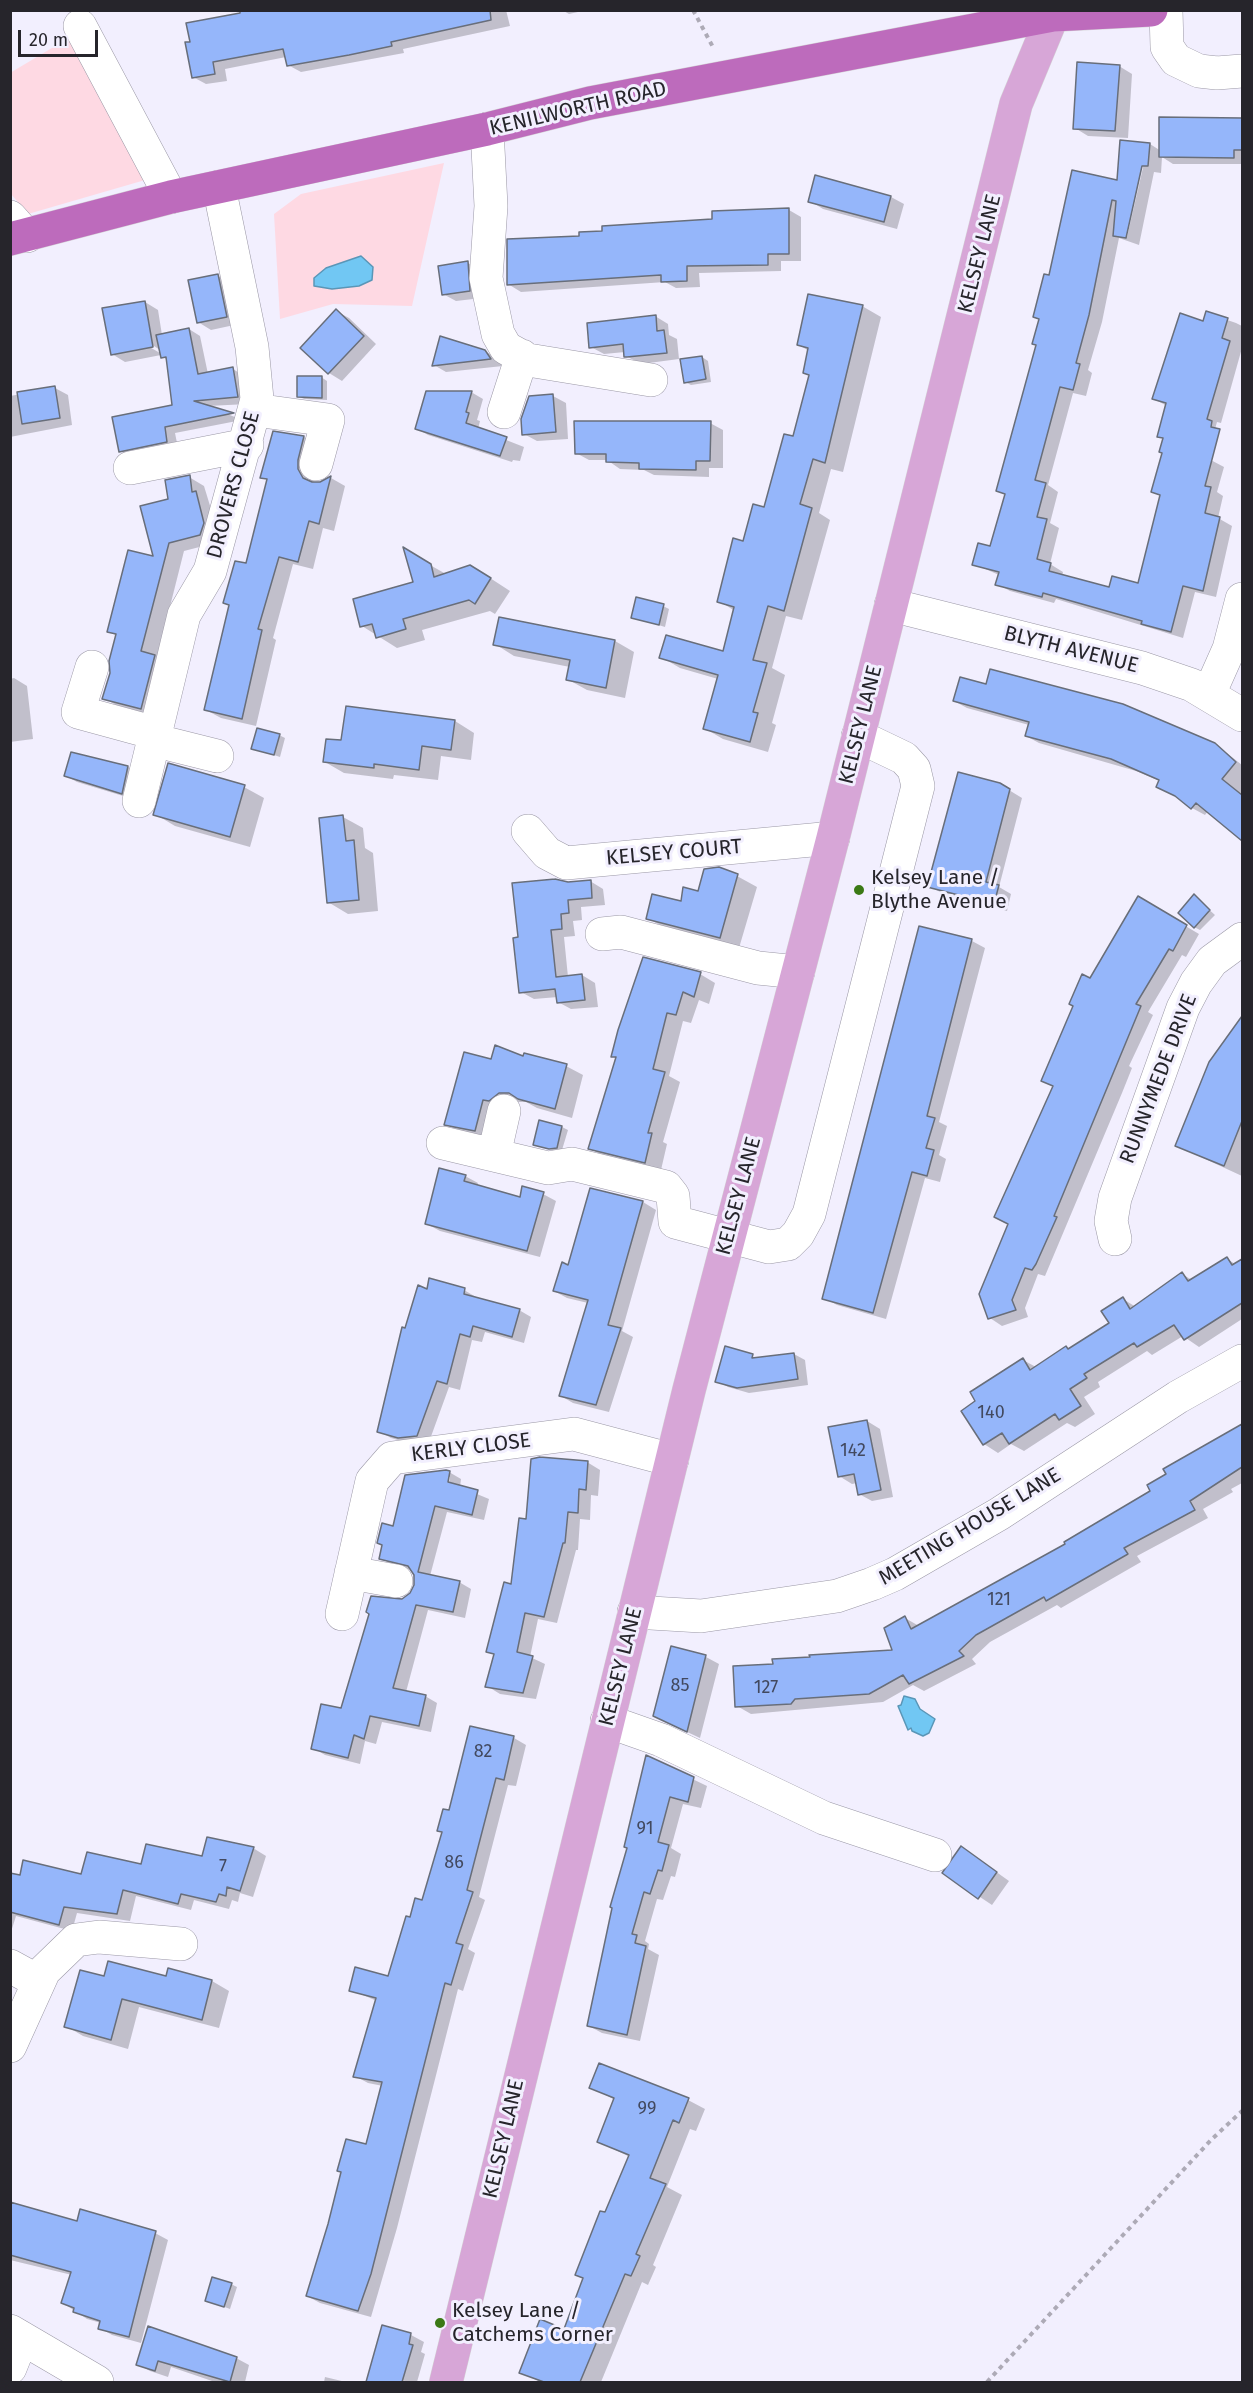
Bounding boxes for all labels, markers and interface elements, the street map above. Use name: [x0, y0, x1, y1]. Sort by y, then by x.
scale bar: [21, 18, 100, 56]
text: 20 m: [29, 29, 68, 51]
street label: KENILWORTH ROAD: [487, 76, 669, 142]
street label: KELSEY LANE: [953, 192, 1007, 316]
street label: DROVERS CLOSE: [202, 409, 266, 561]
street label: BLYTH AVENUE: [1001, 621, 1141, 679]
street label: KELSEY LANE: [834, 663, 888, 787]
street label: KELSEY COURT: [605, 835, 743, 871]
place label: Kelsey Lane / Blythe Avenue: [871, 865, 1007, 915]
marker: Kelsey Lane / Blythe Avenue: [852, 883, 866, 897]
street label: RUNNYMEDE DRIVE: [1115, 991, 1203, 1167]
street label: KELSEY LANE: [711, 1134, 767, 1258]
house number: 140: [977, 1402, 1005, 1424]
street label: KERLY CLOSE: [410, 1428, 532, 1468]
house number: 142: [840, 1440, 866, 1462]
street label: MEETING HOUSE LANE: [874, 1463, 1066, 1591]
house number: 121: [987, 1589, 1011, 1611]
street label: KELSEY LANE: [594, 1605, 648, 1729]
house number: 85: [671, 1675, 689, 1697]
house number: 127: [754, 1677, 778, 1699]
house number: 82: [474, 1741, 492, 1763]
house number: 91: [637, 1818, 653, 1840]
house number: 86: [444, 1852, 464, 1874]
house number: 7: [219, 1856, 227, 1878]
street label: KELSEY LANE: [478, 2077, 530, 2201]
house number: 99: [638, 2098, 656, 2120]
place label: Kelsey Lane / Catchems Corner: [452, 2298, 613, 2348]
marker: Kelsey Lane / Catchems Corner: [433, 2316, 447, 2330]

